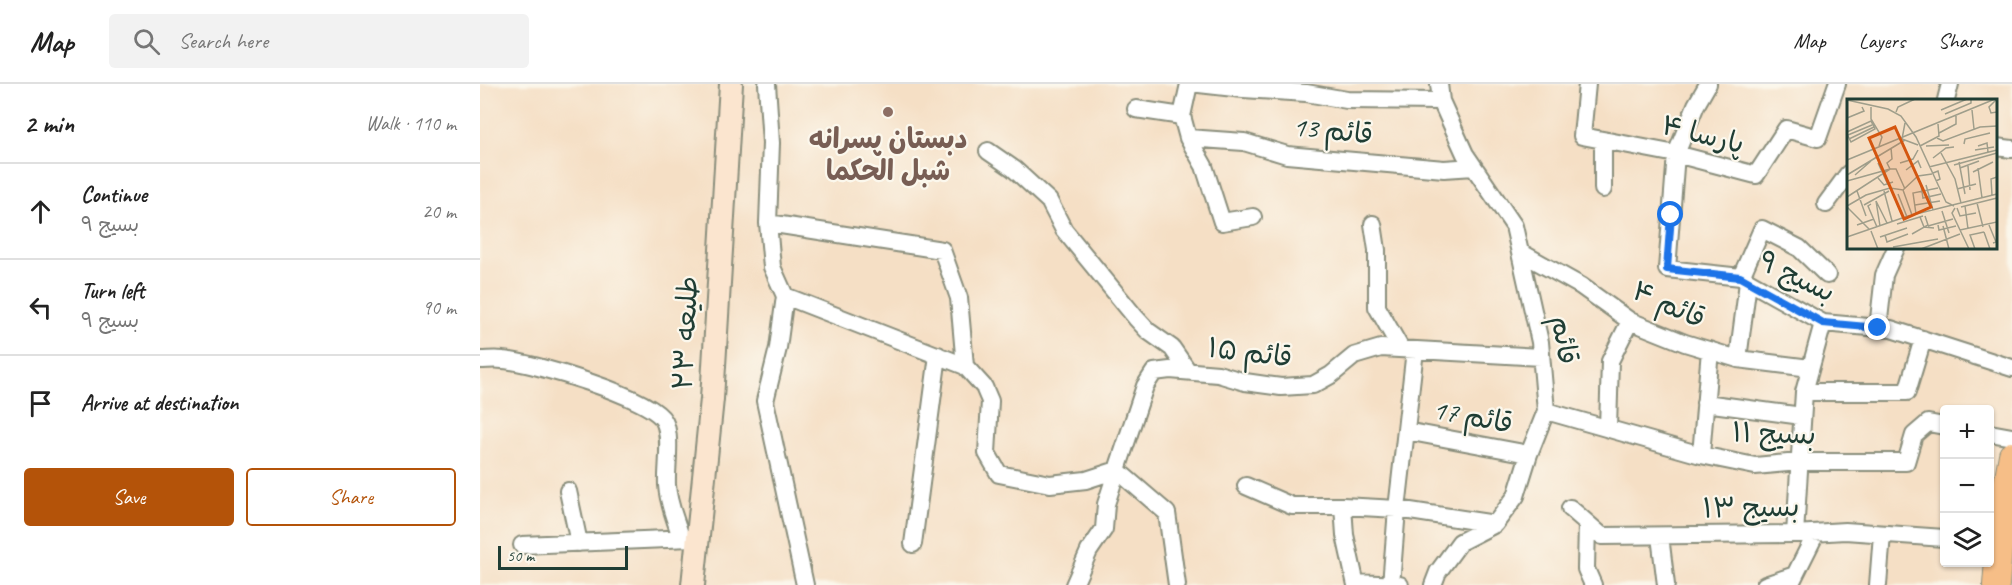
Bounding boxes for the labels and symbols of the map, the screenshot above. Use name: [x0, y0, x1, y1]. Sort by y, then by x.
inset map: [1847, 99, 1997, 249]
marker: دبستان پسرانه شبل الحکما: [881, 105, 895, 119]
street label: پارسا ۴: [1658, 107, 1748, 162]
street label: قائم 13: [1291, 108, 1375, 156]
place label: دبستان پسرانه شبل الحکما: [809, 121, 968, 188]
route start: [1657, 201, 1683, 227]
street label: بسیج ۹: [1752, 242, 1841, 310]
street label: قائم ۴: [1625, 272, 1711, 339]
street label: طلیعه ۲۳: [665, 275, 705, 391]
street label: قائم: [1540, 313, 1586, 367]
route end: [1864, 314, 1890, 340]
street label: قائم ۱۵: [1205, 329, 1294, 379]
street label: قائم 17: [1429, 391, 1516, 445]
street label: بسیج ۱۱: [1731, 414, 1817, 453]
street label: بسیج ۱۳: [1702, 489, 1800, 526]
scale bar: [498, 543, 628, 570]

